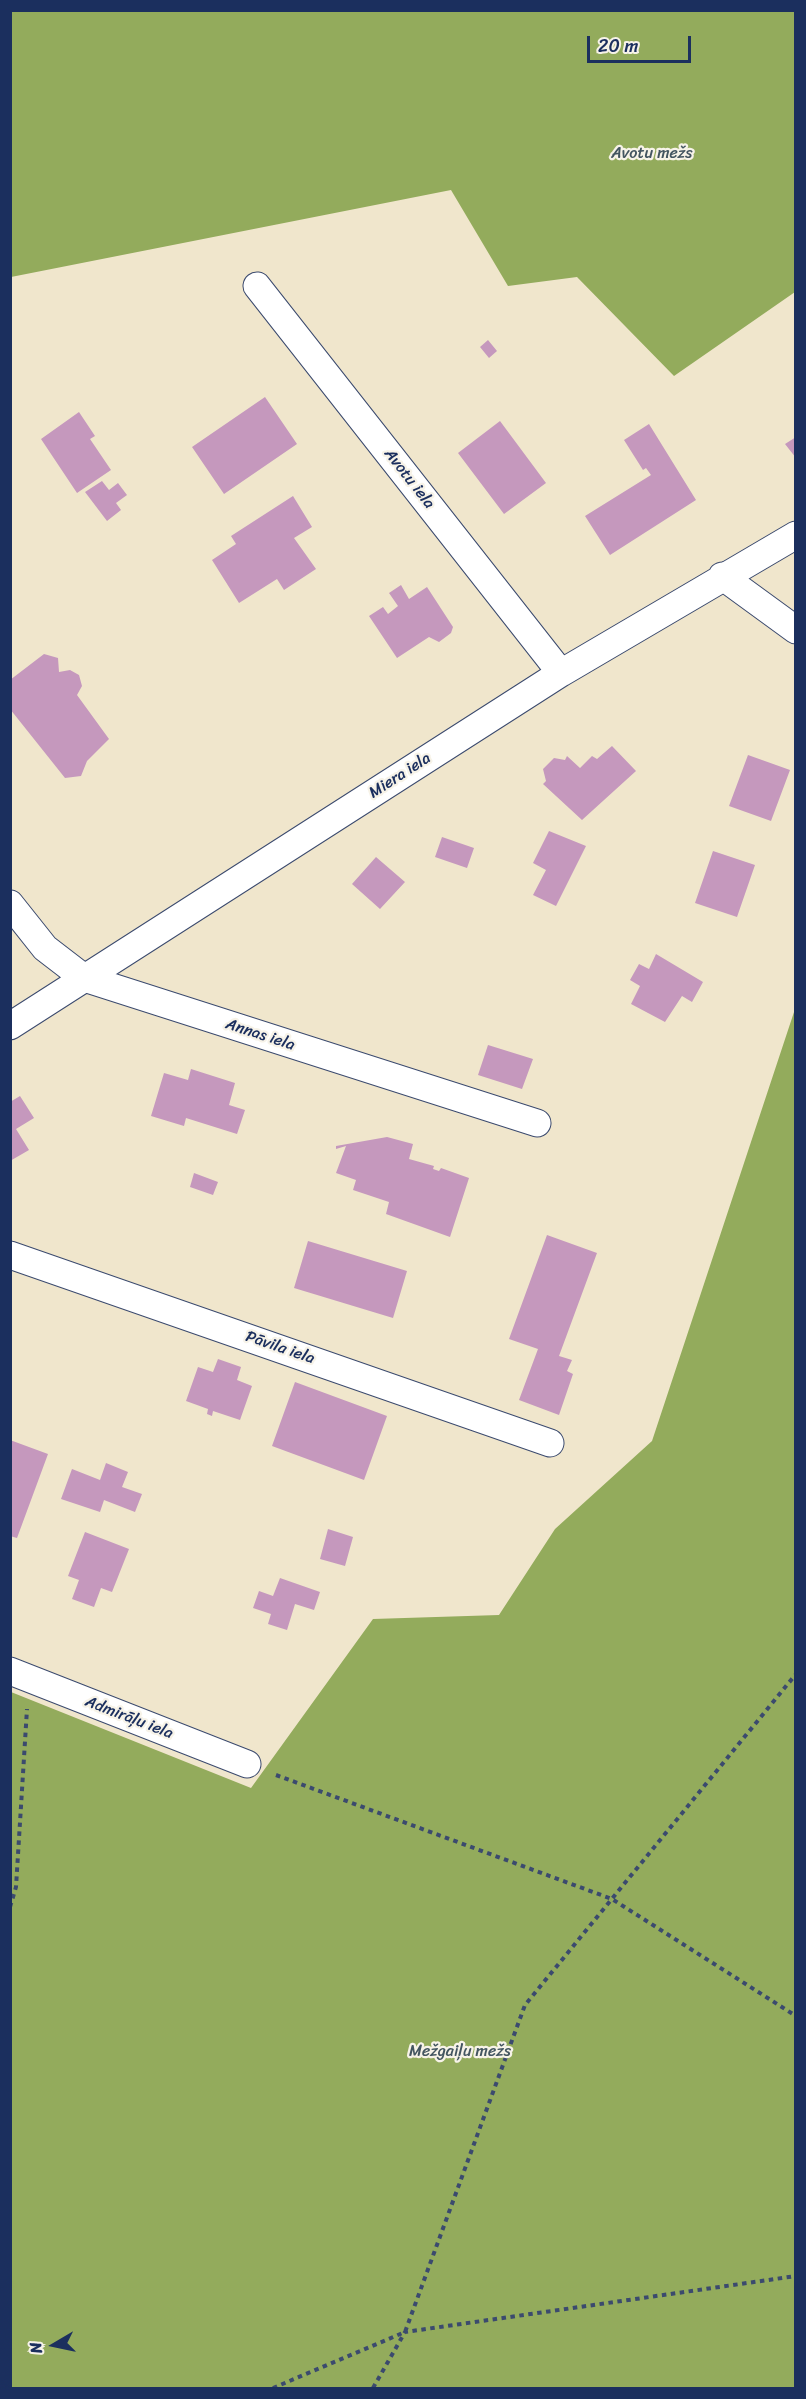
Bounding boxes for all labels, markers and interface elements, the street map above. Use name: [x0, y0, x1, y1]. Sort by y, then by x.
scale bar: [590, 24, 694, 62]
text: 20 m: [598, 30, 638, 62]
park label: Avotu mežs: [611, 144, 693, 164]
street label: Avotu iela: [380, 445, 438, 513]
street label: Miera iela: [366, 749, 434, 803]
street label: Annas iela: [223, 1015, 297, 1055]
street label: Pāvila iela: [243, 1327, 317, 1369]
street label: Admirāļu iela: [82, 1692, 176, 1744]
park label: Mežgaiļu mežs: [409, 2042, 511, 2062]
north arrow: [24, 2315, 84, 2375]
text: N: [21, 2340, 51, 2356]

